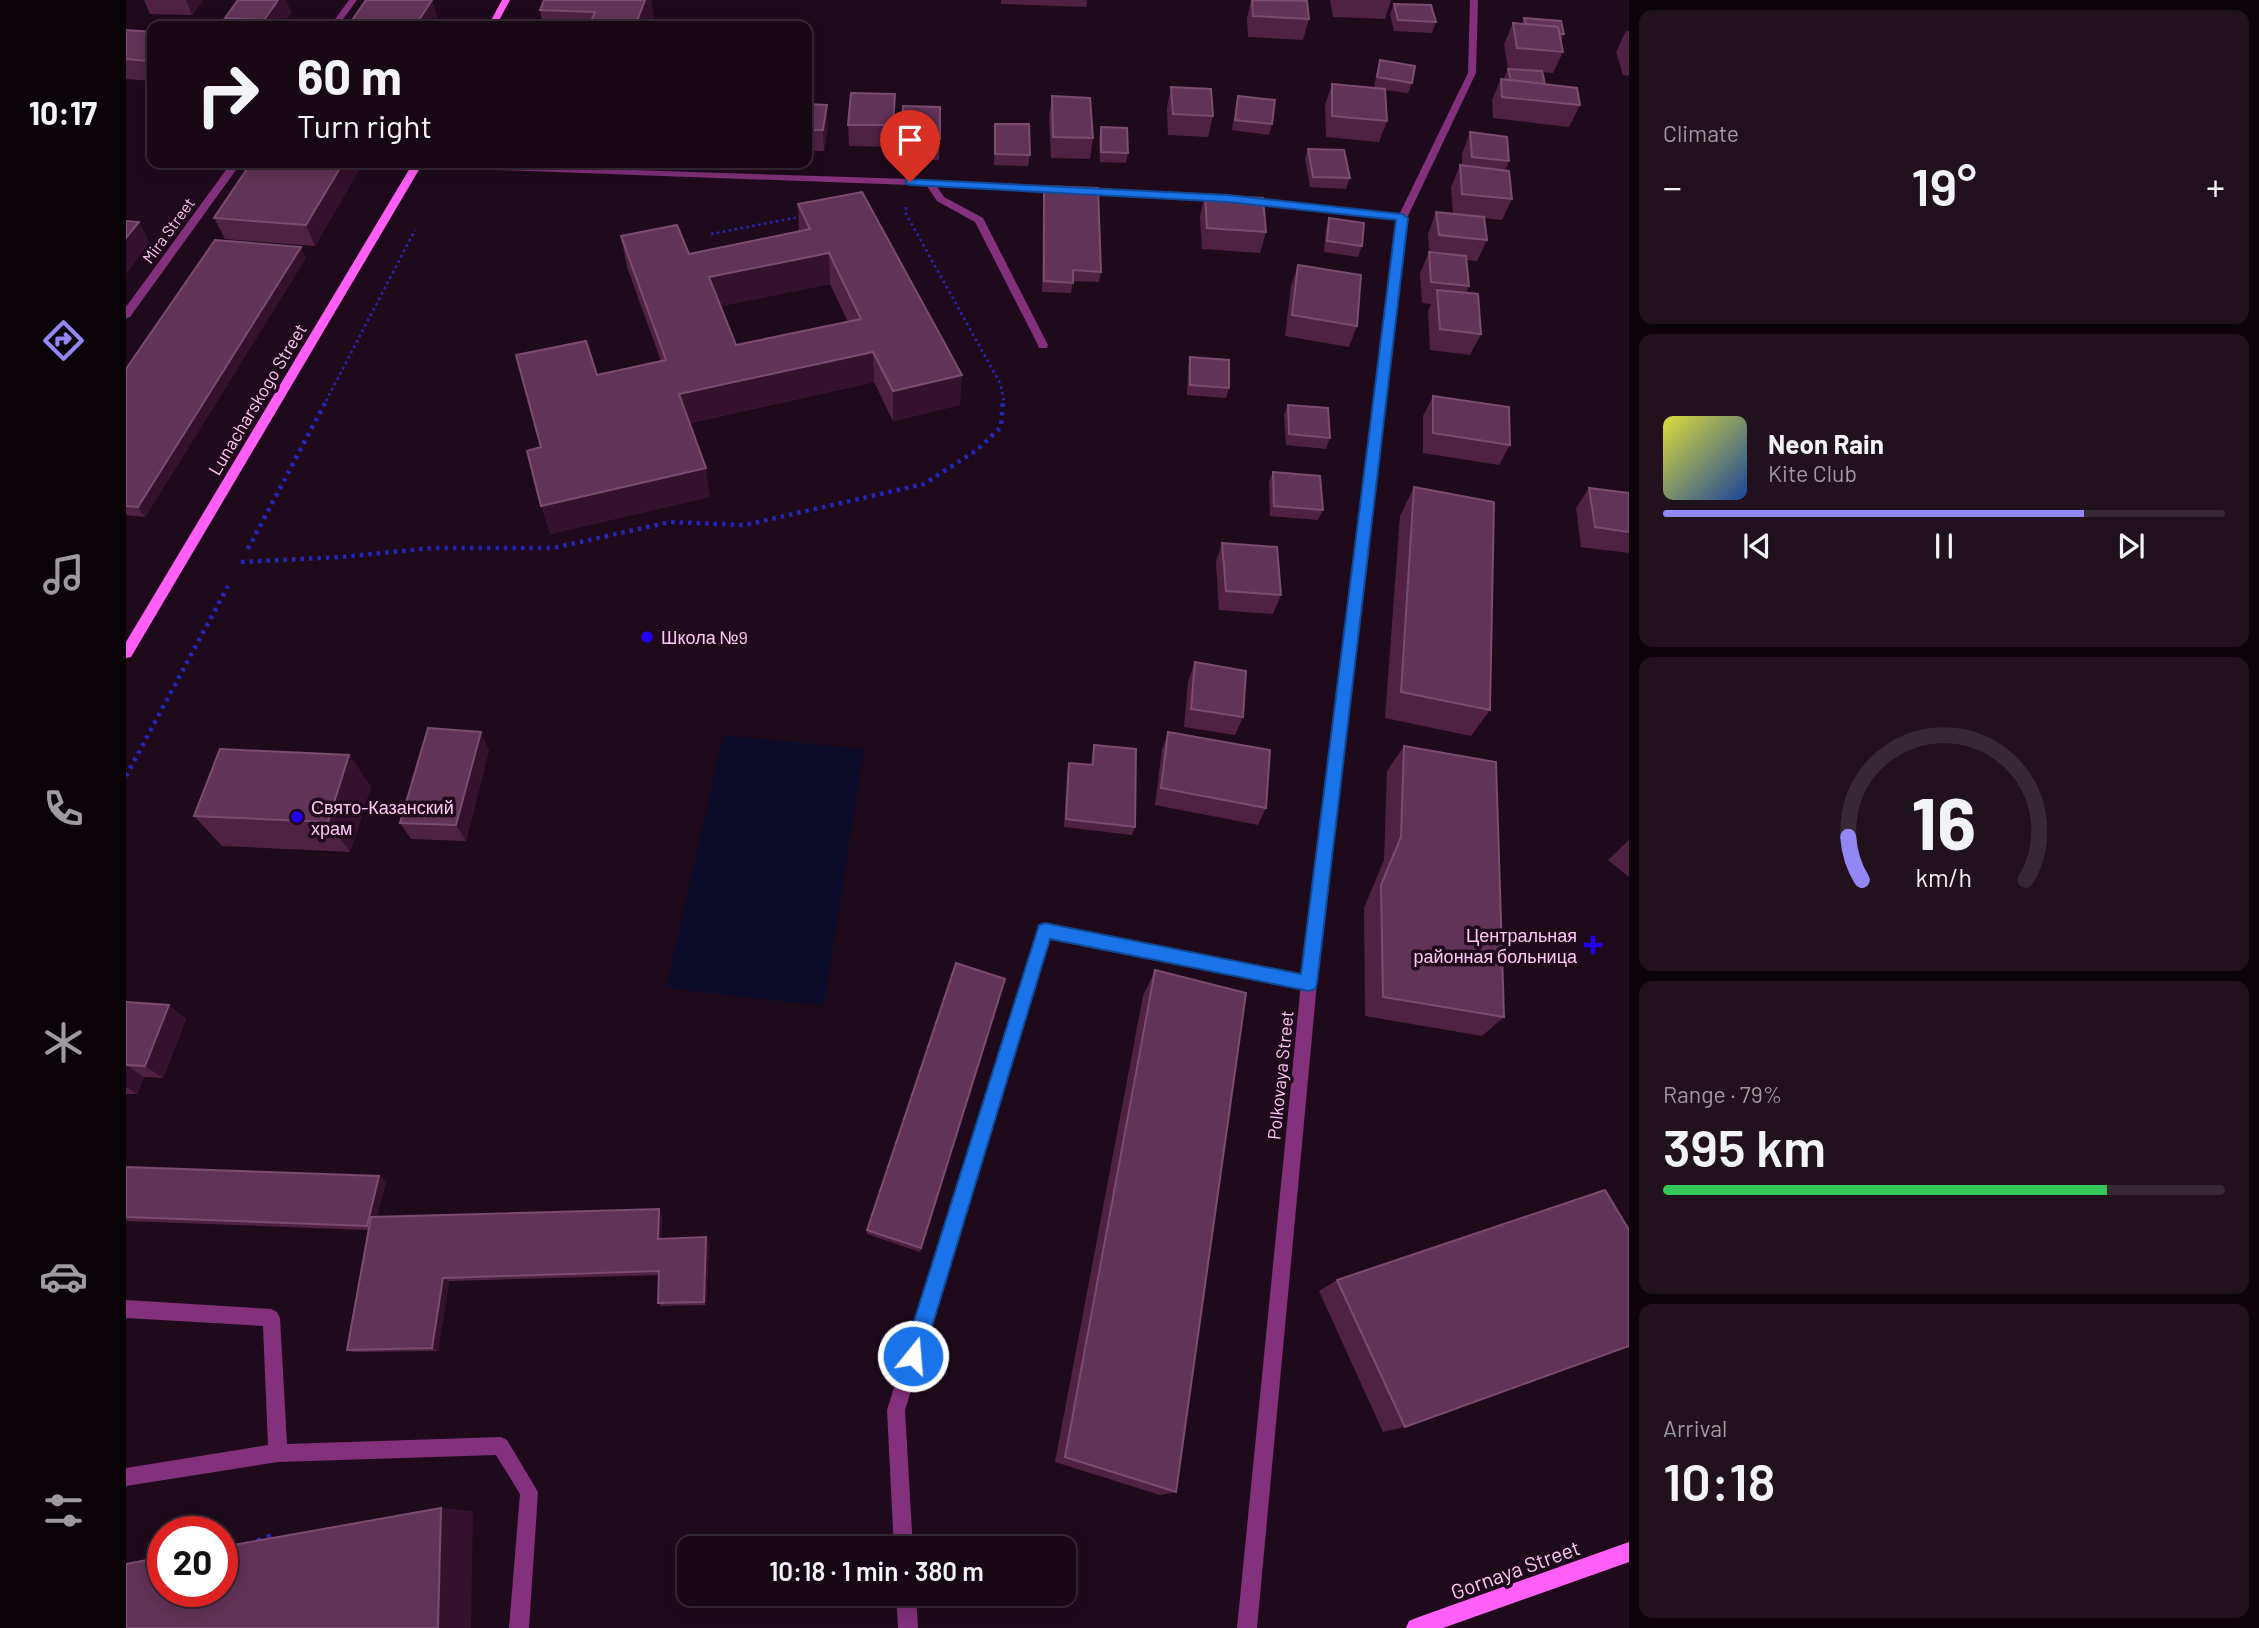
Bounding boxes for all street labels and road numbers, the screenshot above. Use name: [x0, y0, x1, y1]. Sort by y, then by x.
street label: Mira Street: [138, 194, 198, 266]
street label: Lunacharskogo Street: [203, 319, 311, 479]
street label: Polkovaya Street: [1262, 1009, 1298, 1141]
street label: Gornaya Street: [1447, 1534, 1583, 1604]

